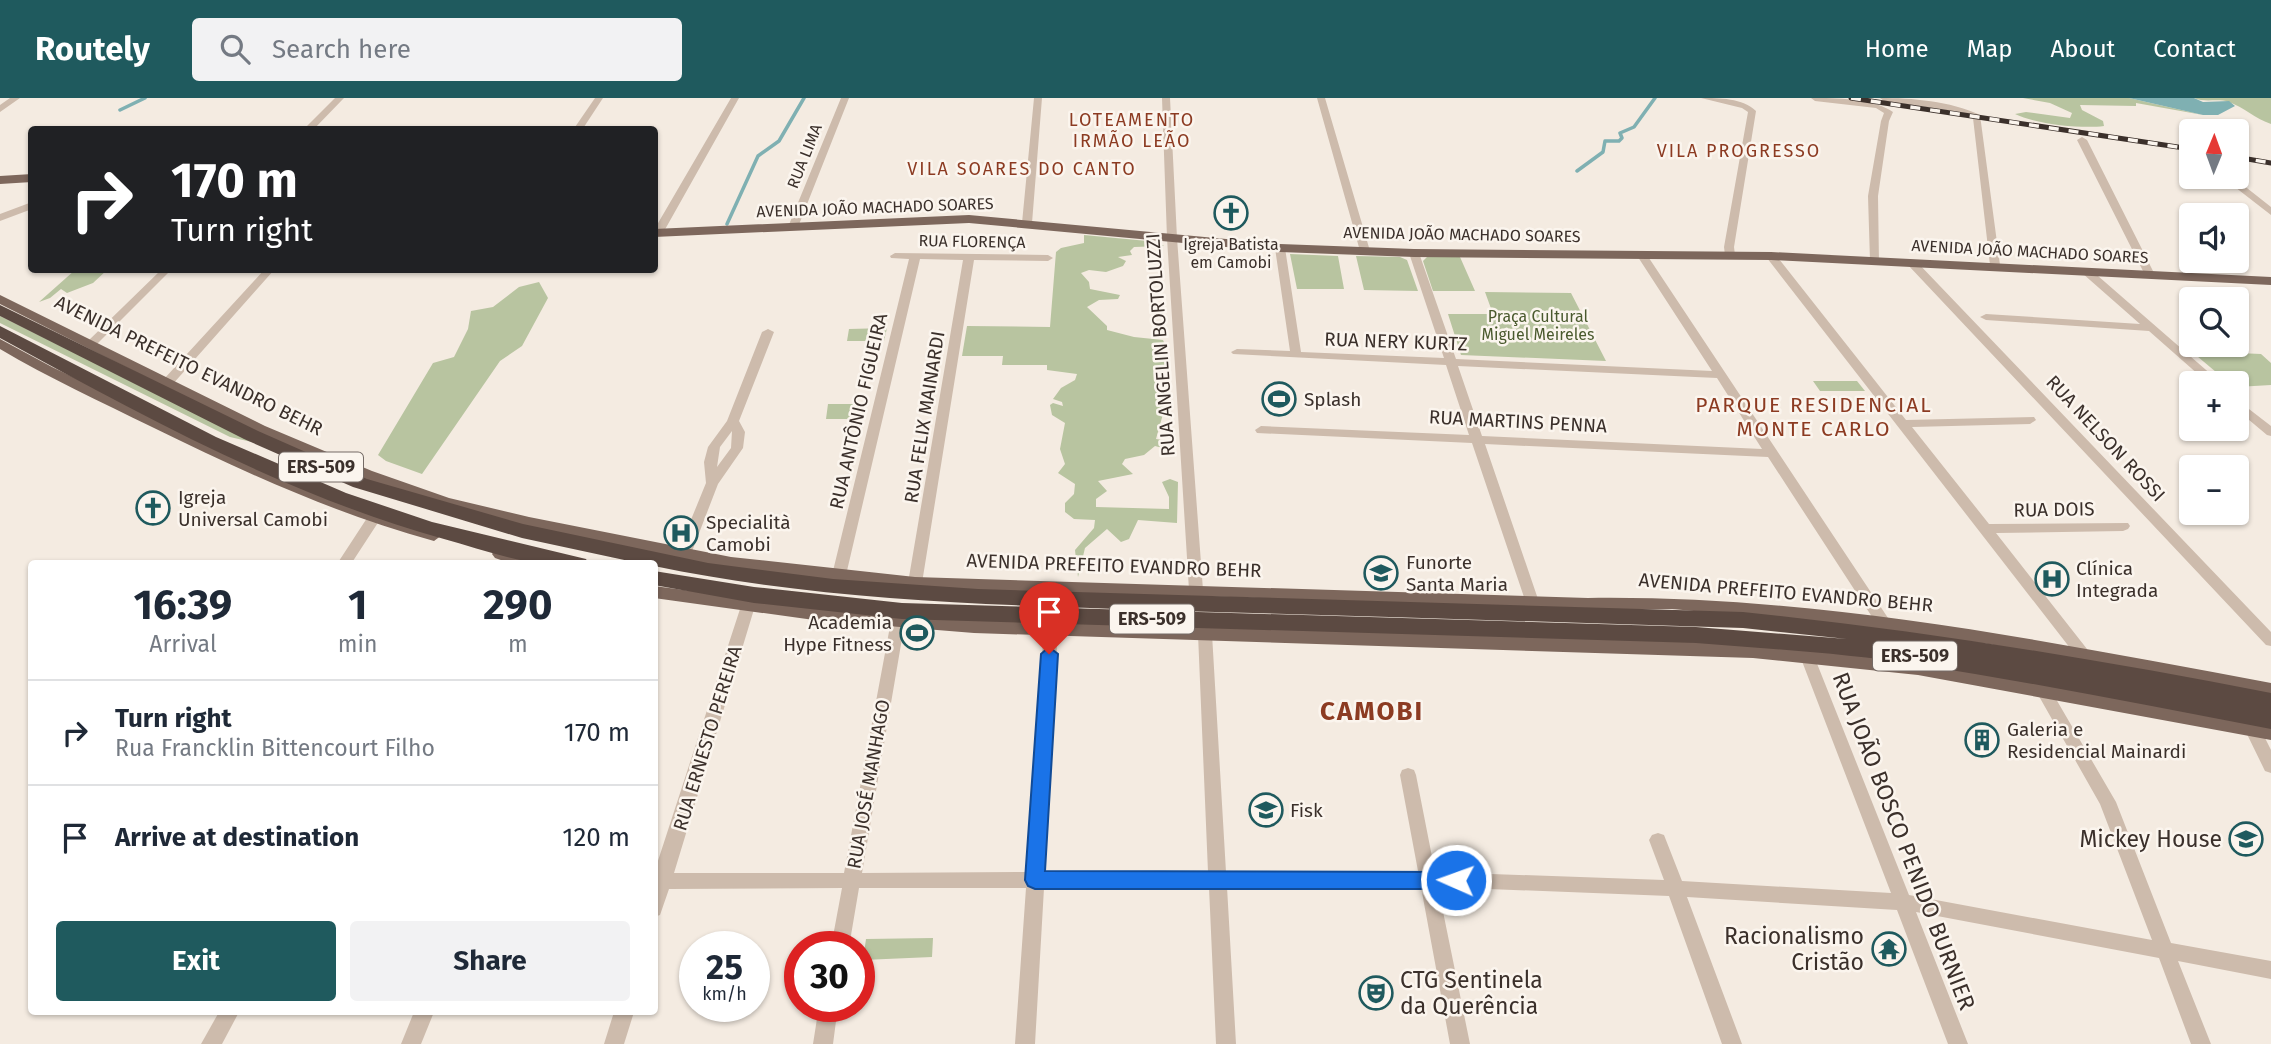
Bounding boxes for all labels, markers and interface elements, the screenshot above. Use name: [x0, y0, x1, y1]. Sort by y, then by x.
search box: [192, 18, 682, 81]
text: Routely: [35, 29, 150, 69]
icon: search: [216, 30, 254, 68]
text: Search here: [272, 34, 411, 65]
text: Home: [1865, 35, 1929, 63]
text: Map: [1967, 35, 2013, 63]
text: About: [2051, 35, 2115, 63]
text: Contact: [2153, 35, 2236, 63]
district label: LOTEAMENTO IRMÃO LEÃO: [1069, 109, 1195, 152]
north arrow: [2179, 119, 2249, 189]
map controls: [2179, 119, 2249, 525]
street label: RUA LIMA: [783, 120, 826, 191]
district label: VILA PROGRESSO: [1657, 140, 1821, 162]
text: 170 m: [171, 151, 298, 210]
icon: right: [56, 154, 147, 245]
district label: VILA SOARES DO CANTO: [907, 158, 1137, 180]
street label: AVENIDA JOÃO MACHADO SOARES: [756, 194, 994, 221]
church icon: Igreja Batista em Camobi: [1212, 194, 1250, 232]
button: sound: [2179, 203, 2249, 273]
text: Turn right: [171, 211, 313, 249]
street label: AVENIDA JOÃO MACHADO SOARES: [1343, 223, 1581, 246]
street label: RUA FLORENÇA: [918, 231, 1026, 253]
street label: RUA ANGELIN BORTOLUZZI: [1141, 233, 1180, 457]
place label: Igreja Batista em Camobi: [1183, 235, 1279, 272]
street label: AVENIDA JOÃO MACHADO SOARES: [1911, 236, 2149, 267]
button: search: [2179, 287, 2249, 357]
street label: AVENIDA PREFEITO EVANDRO BEHR: [51, 290, 327, 441]
park label: Praça Cultural Miguel Meireles: [1482, 307, 1594, 344]
street label: RUA ANTÔNIO FIGUEIRA: [825, 311, 892, 511]
street label: RUA NERY KURTZ: [1324, 328, 1468, 355]
street label: RUA FELIX MAINARDI: [900, 329, 949, 505]
street label: RUA NELSON ROSSI: [2041, 370, 2170, 506]
button: +: [2179, 371, 2249, 441]
sports icon: Splash: [1260, 380, 1298, 418]
place label: Splash: [1304, 388, 1361, 411]
district label: PARQUE RESIDENCIAL MONTE CARLO: [1695, 392, 1933, 442]
street label: RUA MARTINS PENNA: [1428, 405, 1608, 438]
road number: ERS-509: [279, 452, 363, 482]
button: −: [2179, 455, 2249, 525]
place label: Igreja Universal Camobi: [178, 486, 328, 531]
church icon: Igreja Universal Camobi: [134, 489, 172, 527]
street label: RUA DOIS: [2013, 497, 2095, 522]
place label: Specialità Camobi: [706, 511, 791, 556]
hospital icon: Specialità Camobi: [662, 514, 700, 552]
street label: AVENIDA PREFEITO EVANDRO BEHR: [966, 549, 1262, 582]
place label: Funorte Santa Maria: [1406, 551, 1508, 596]
school or university icon: Funorte Santa Maria: [1362, 554, 1400, 592]
place label: Clínica Integrada: [2076, 557, 2158, 602]
hospital icon: Clínica Integrada: [2033, 560, 2071, 598]
street label: AVENIDA PREFEITO EVANDRO BEHR: [1638, 568, 1935, 617]
text: 16:39: [134, 580, 232, 630]
text: 1: [348, 580, 367, 630]
text: 290: [483, 580, 552, 630]
pin: [1019, 582, 1079, 654]
icon: arrive: [1030, 593, 1068, 631]
road number: ERS-509: [1110, 604, 1194, 634]
place label: Academia Hype Fitness: [783, 611, 892, 656]
sports icon: Academia Hype Fitness: [898, 614, 936, 652]
text: Arrival: [149, 630, 217, 658]
text: min: [338, 630, 378, 658]
text: m: [508, 630, 528, 658]
road number: ERS-509: [1873, 642, 1957, 670]
street label: RUA ERNESTO PEREIRA: [668, 643, 747, 834]
street label: RUA JOÃO BOSCO PENIDO BURNIER: [1827, 668, 1981, 1014]
district label: CAMOBI: [1320, 696, 1424, 727]
street label: RUA JOSÉ MANHAGO: [842, 698, 895, 871]
text: Turn right: [115, 703, 232, 734]
icon: right: [56, 714, 94, 752]
text: 170 m: [564, 717, 630, 748]
place label: Galeria e Residencial Mainardi: [2007, 718, 2186, 763]
building icon: Galeria e Residencial Mainardi: [1963, 721, 2001, 759]
text: Rua Francklin Bittencourt Filho: [115, 734, 435, 762]
school or university icon: Fisk: [1247, 791, 1285, 829]
place label: Fisk: [1290, 799, 1323, 822]
icon: arrive: [56, 819, 94, 857]
school or university icon: Mickey House: [2227, 820, 2265, 858]
text: Arrive at destination: [115, 822, 359, 853]
text: 120 m: [562, 822, 630, 853]
place label: Mickey House: [2079, 825, 2222, 853]
position arrow: [1419, 843, 1493, 917]
button: Exit: [56, 921, 336, 1001]
button: Share: [350, 921, 630, 1001]
place label: Racionalismo Cristão: [1724, 922, 1864, 976]
temple icon: Racionalismo Cristão: [1870, 930, 1908, 968]
speed limit sign: 30: [784, 931, 875, 1022]
text: 25: [706, 946, 743, 988]
place label: CTG Sentinela da Querência: [1400, 966, 1543, 1020]
theatre icon: CTG Sentinela da Querência: [1357, 974, 1395, 1012]
text: km/h: [702, 983, 747, 1005]

